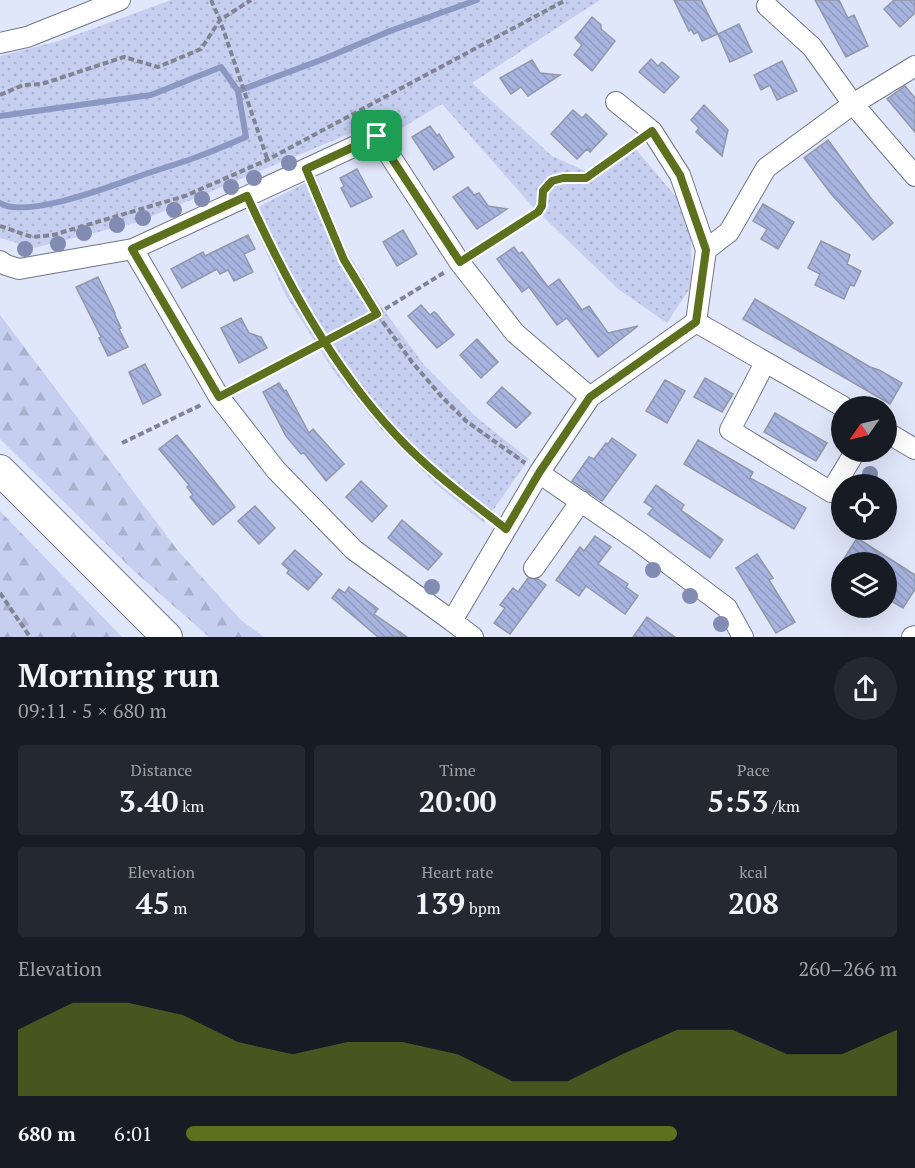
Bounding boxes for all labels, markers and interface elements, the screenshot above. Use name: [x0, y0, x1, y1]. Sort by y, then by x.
pin: [351, 110, 402, 161]
icon: arrive: [360, 119, 393, 152]
north arrow: [831, 396, 897, 462]
map controls: [831, 396, 897, 618]
button: locate: [831, 474, 897, 540]
button: layers: [831, 552, 897, 618]
text: Morning run: [18, 653, 220, 696]
button: share: [834, 657, 897, 720]
text: 09:11 · 5 × 680 m: [18, 697, 167, 724]
text: Distance: [131, 759, 192, 781]
text: Time: [439, 759, 476, 781]
text: Pace: [737, 759, 770, 781]
text: 3.40: [119, 781, 178, 821]
text: 20:00: [418, 781, 497, 821]
text: 5:53: [707, 781, 768, 821]
text: km: [178, 795, 204, 817]
text: /km: [768, 795, 800, 817]
text: Elevation: [128, 861, 195, 883]
text: Heart rate: [422, 861, 493, 883]
text: kcal: [739, 861, 768, 883]
text: 45: [136, 883, 170, 923]
text: 139: [414, 883, 465, 923]
text: 208: [728, 883, 779, 923]
text: m: [170, 897, 187, 919]
text: bpm: [465, 897, 501, 919]
text: Elevation: [18, 955, 102, 982]
text: 260–266 m: [798, 955, 897, 982]
text: 680 m: [18, 1120, 76, 1147]
text: 6:01: [114, 1120, 153, 1147]

